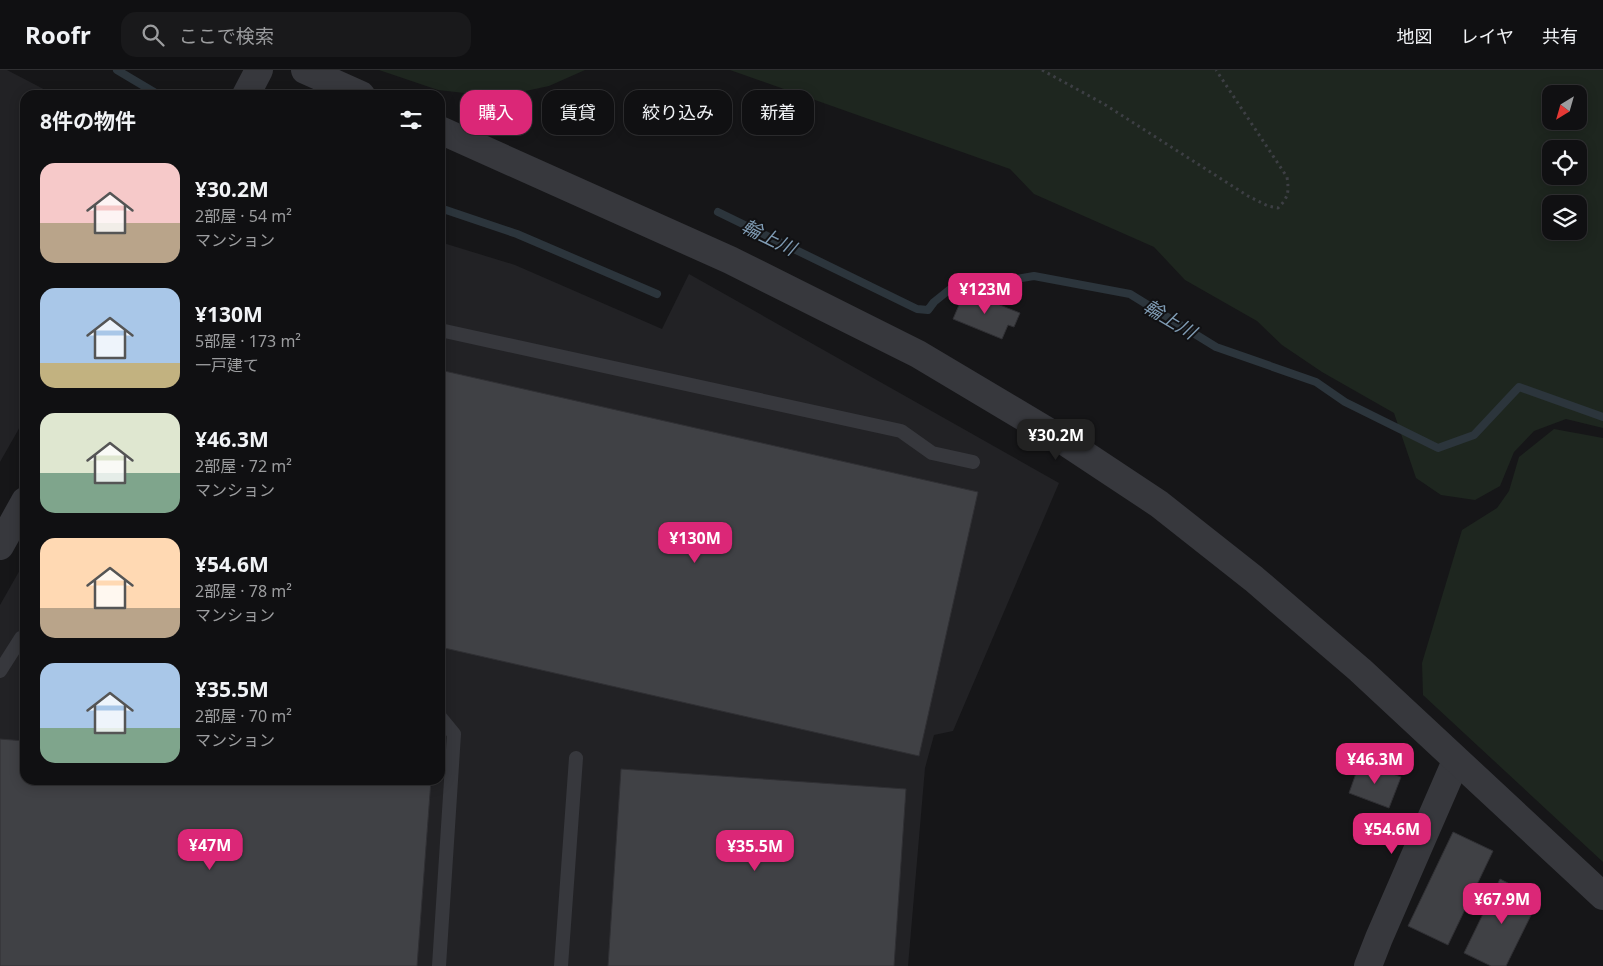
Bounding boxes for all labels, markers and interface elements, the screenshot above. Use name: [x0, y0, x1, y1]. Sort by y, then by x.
search box: [121, 12, 471, 57]
text: Roofr: [25, 18, 91, 51]
icon: search: [139, 21, 167, 49]
text: ここで検索: [179, 23, 274, 49]
text: 地図: [1397, 24, 1433, 48]
text: レイヤ: [1461, 24, 1514, 48]
text: 共有: [1542, 24, 1578, 48]
north arrow: [1542, 85, 1588, 130]
map controls: [1542, 85, 1587, 240]
chip: 購入: [460, 90, 532, 135]
chip: 賃貸: [542, 90, 614, 135]
chip: 絞り込み: [624, 90, 732, 135]
chip: 新着: [742, 90, 814, 135]
icon: filters: [397, 106, 425, 134]
text: 8件の物件: [40, 107, 136, 135]
button: locate: [1542, 140, 1587, 185]
text: ¥30.2M: [195, 175, 269, 203]
icon: home: [80, 183, 140, 243]
button: layers: [1542, 195, 1587, 240]
text: 2部屋 · 54 m²: [195, 205, 292, 227]
water label: 輪上川: [738, 213, 802, 262]
text: マンション: [195, 229, 275, 251]
pin: ¥123M: [950, 272, 1020, 315]
text: ¥123M: [959, 278, 1011, 300]
water label: 輪上川: [1139, 293, 1203, 346]
text: ¥130M: [195, 300, 263, 328]
icon: home: [80, 308, 140, 368]
text: 5部屋 · 173 m²: [195, 330, 301, 352]
text: 一戸建て: [195, 354, 259, 376]
pin: ¥30.2M: [1015, 418, 1097, 461]
text: ¥30.2M: [1028, 424, 1084, 446]
text: ¥46.3M: [195, 425, 269, 453]
icon: home: [80, 433, 140, 493]
text: 2部屋 · 72 m²: [195, 455, 292, 477]
text: マンション: [195, 479, 275, 501]
pin: ¥130M: [660, 522, 730, 564]
text: ¥130M: [669, 527, 721, 549]
text: ¥54.6M: [195, 550, 269, 578]
icon: home: [80, 558, 140, 618]
text: 2部屋 · 78 m²: [195, 580, 292, 602]
text: マンション: [195, 604, 275, 626]
text: ¥35.5M: [195, 675, 269, 703]
icon: home: [80, 683, 140, 743]
text: 2部屋 · 70 m²: [195, 705, 292, 727]
text: マンション: [195, 729, 275, 751]
pin: ¥46.3M: [1334, 742, 1416, 785]
text: ¥46.3M: [1347, 748, 1403, 770]
pin: ¥54.6M: [1351, 812, 1433, 855]
text: ¥54.6M: [1364, 818, 1420, 840]
pin: ¥47M: [180, 828, 240, 871]
pin: ¥35.5M: [714, 830, 796, 872]
text: ¥47M: [189, 834, 231, 856]
text: ¥35.5M: [727, 835, 783, 857]
pin: ¥67.9M: [1461, 882, 1543, 925]
text: ¥67.9M: [1474, 888, 1530, 910]

